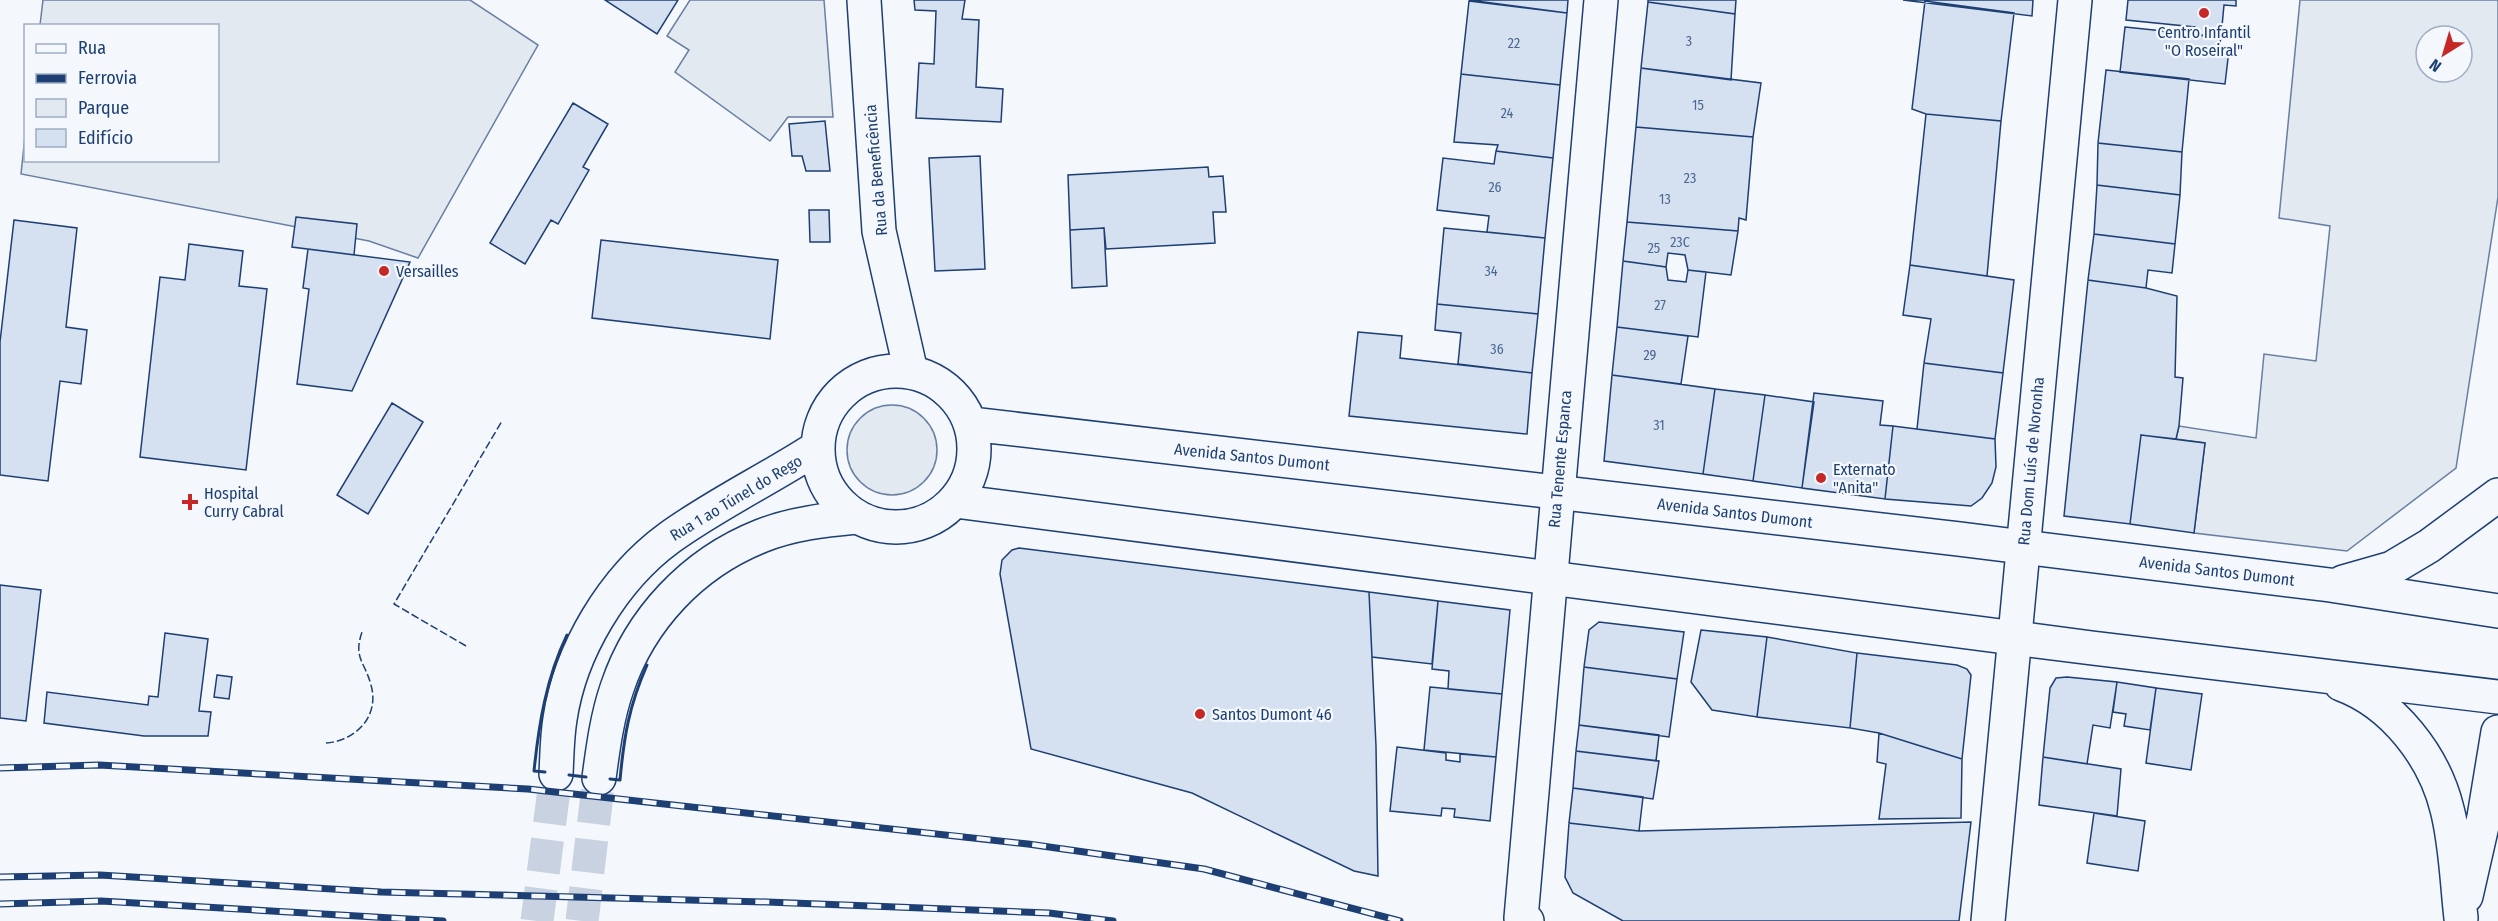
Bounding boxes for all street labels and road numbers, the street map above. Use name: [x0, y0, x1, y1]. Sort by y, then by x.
street label: Rua da Beneficência: [861, 103, 891, 236]
street label: Rua Dom Luís de Noronha: [2014, 376, 2048, 546]
street label: Rua Tenente Espanca: [1545, 389, 1575, 529]
street label: Avenida Santos Dumont: [1173, 439, 1331, 475]
street label: Rua 1 ao Túnel do Rego: [666, 451, 806, 545]
street label: Avenida Santos Dumont: [1656, 494, 1814, 532]
street label: Avenida Santos Dumont: [2138, 552, 2296, 590]

